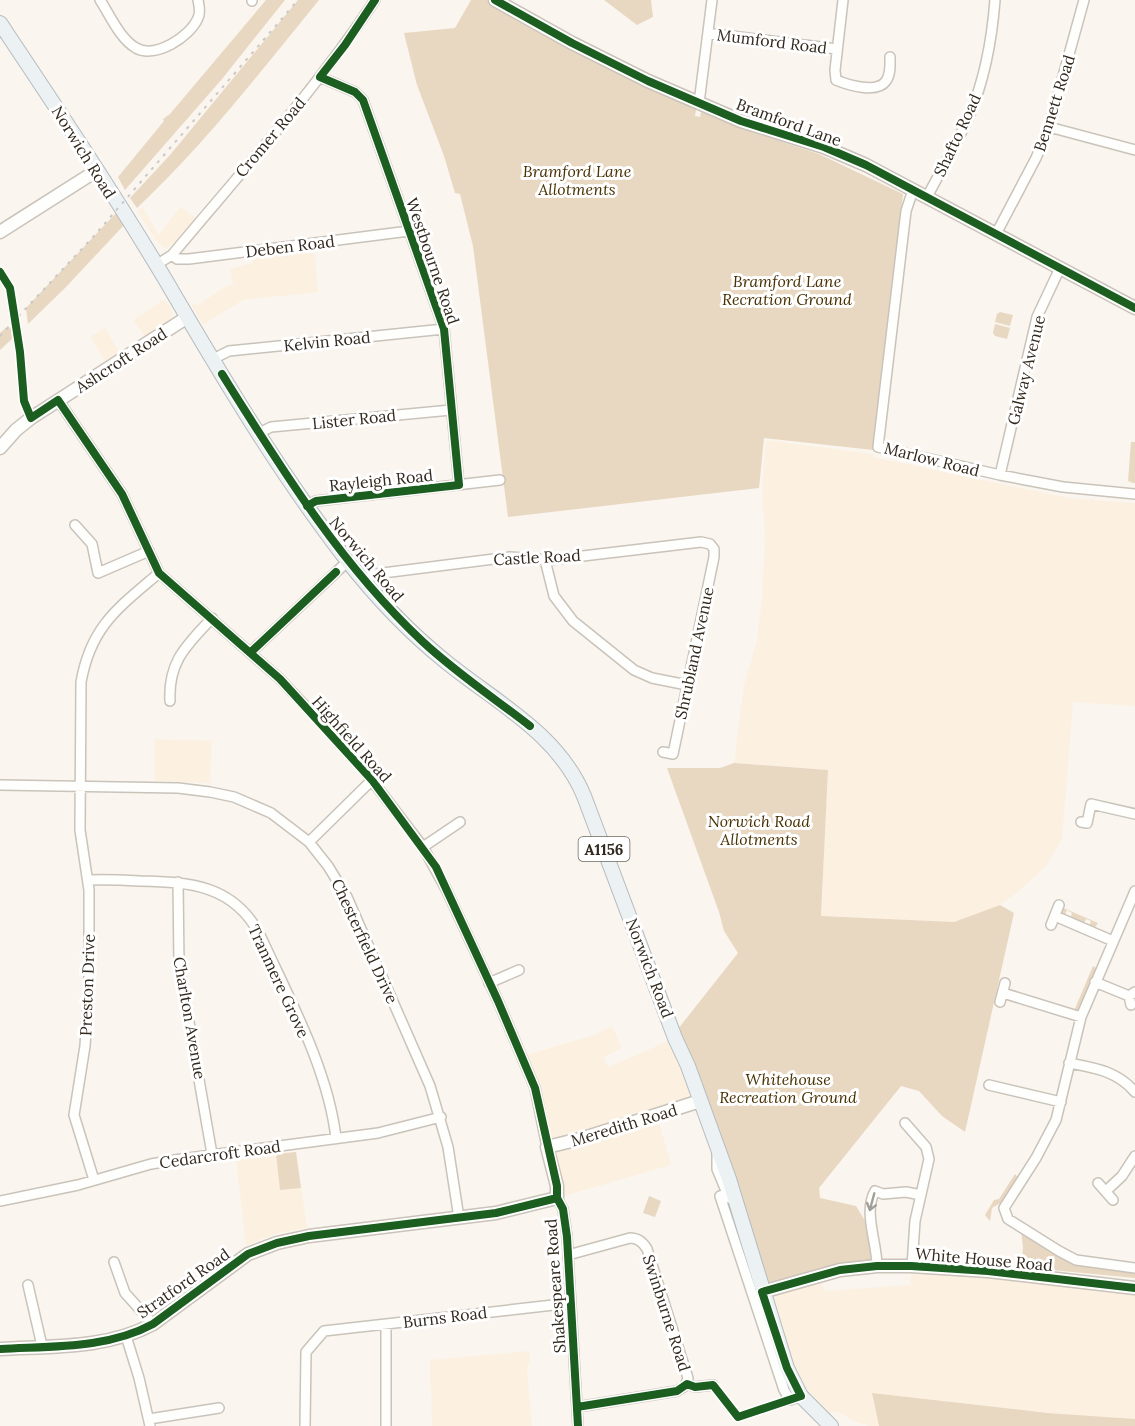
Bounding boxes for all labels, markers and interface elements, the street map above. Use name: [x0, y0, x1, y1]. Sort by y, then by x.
street label: Mumford Road: [716, 24, 829, 58]
street label: Bennett Road: [1029, 52, 1079, 154]
street label: Shafto Road: [929, 90, 985, 180]
street label: Cromer Road: [231, 92, 310, 181]
street label: Bramford Lane: [734, 94, 845, 150]
street label: Norwich Road: [48, 102, 121, 202]
park label: Bramford Lane Allotments: [523, 161, 632, 199]
street label: Westbourne Road: [402, 195, 464, 327]
street label: Deben Road: [244, 231, 336, 261]
park label: Bramford Lane Recration Ground: [722, 271, 852, 309]
street label: Galway Avenue: [1003, 313, 1049, 427]
street label: Ashcroft Road: [71, 323, 171, 397]
street label: Kelvin Road: [283, 326, 372, 356]
street label: Lister Road: [311, 405, 397, 433]
street label: Marlow Road: [882, 438, 982, 481]
street label: Rayleigh Road: [328, 465, 434, 495]
street label: Norwich Road: [326, 512, 409, 606]
street label: Castle Road: [493, 545, 582, 569]
street label: Shrubland Avenue: [670, 585, 718, 721]
street label: Highfield Road: [308, 692, 396, 787]
park label: Norwich Road Allotments: [708, 811, 810, 849]
road number: A1156: [578, 837, 630, 861]
street label: Chesterfield Drive: [327, 875, 403, 1007]
street label: Norwich Road: [622, 915, 678, 1021]
street label: Tranmere Grove: [244, 921, 314, 1041]
street label: Preston Drive: [75, 933, 99, 1036]
street label: Charlton Avenue: [169, 955, 211, 1081]
park label: Whitehouse Recreation Ground: [719, 1069, 857, 1107]
street label: Meredith Road: [568, 1099, 680, 1151]
street label: Cedarcroft Road: [158, 1136, 282, 1172]
one-way arrow: [866, 1192, 877, 1211]
street label: Shakespeare Road: [540, 1218, 570, 1354]
street label: Stratford Road: [133, 1243, 234, 1322]
street label: White House Road: [914, 1243, 1054, 1275]
street label: Swinburne Road: [639, 1252, 695, 1374]
street label: Burns Road: [402, 1302, 489, 1332]

